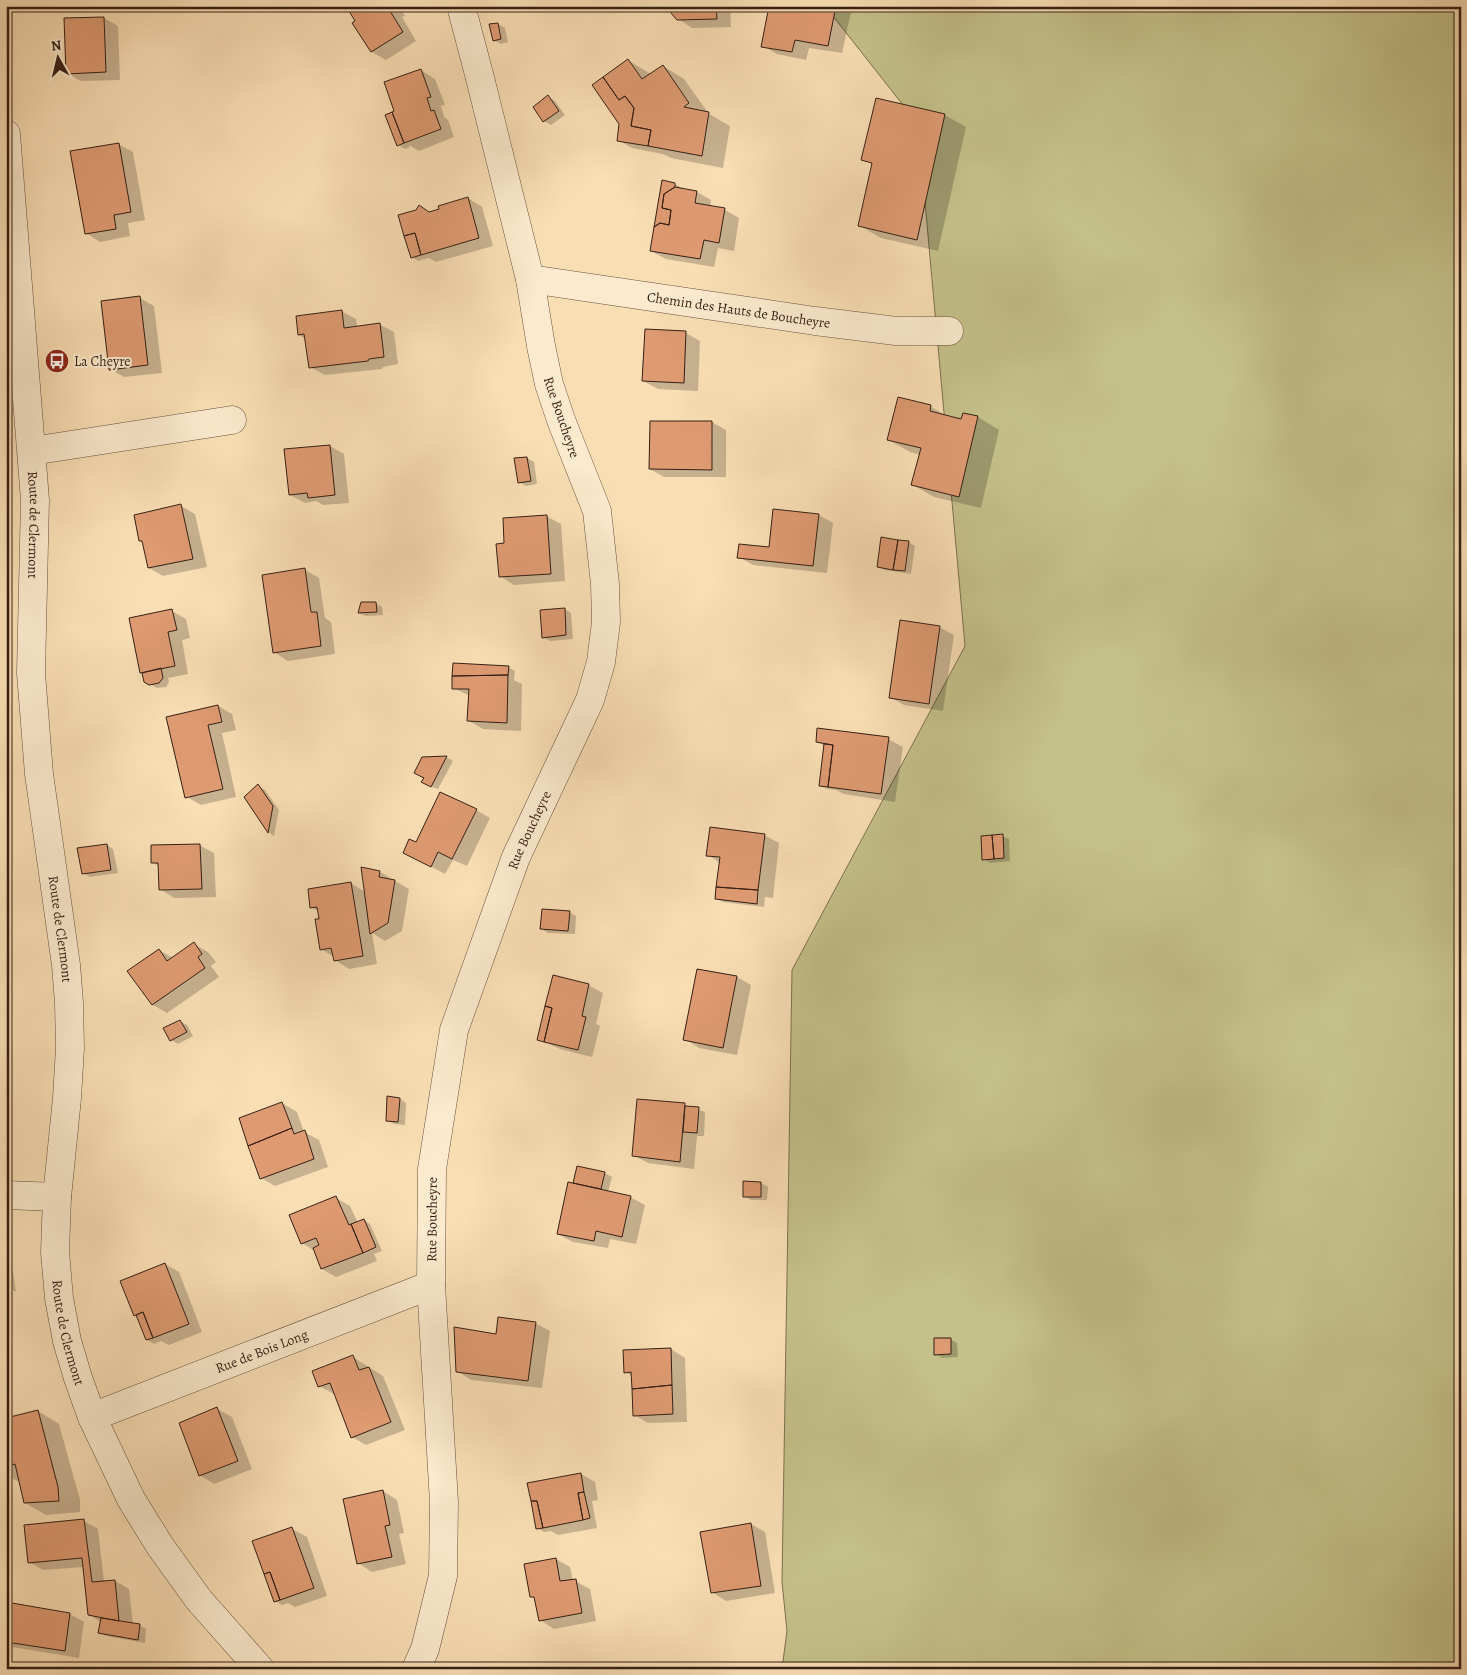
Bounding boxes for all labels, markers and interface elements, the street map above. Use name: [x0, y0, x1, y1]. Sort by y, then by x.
north arrow: [32, 32, 82, 82]
text: N: [50, 36, 63, 56]
street label: Chemin des Hauts de Boucheyre: [646, 287, 831, 333]
bus stop icon: La Cheyre: [44, 348, 70, 374]
place label: La Cheyre: [74, 352, 131, 371]
street label: Rue Boucheyre: [539, 374, 584, 460]
street label: Route de Clermont: [23, 470, 44, 579]
street label: Rue Boucheyre: [503, 788, 556, 872]
street label: Route de Clermont: [43, 874, 76, 984]
street label: Rue Boucheyre: [422, 1177, 442, 1262]
street label: Route de Clermont: [47, 1279, 89, 1389]
street label: Rue de Bois Long: [213, 1325, 311, 1378]

